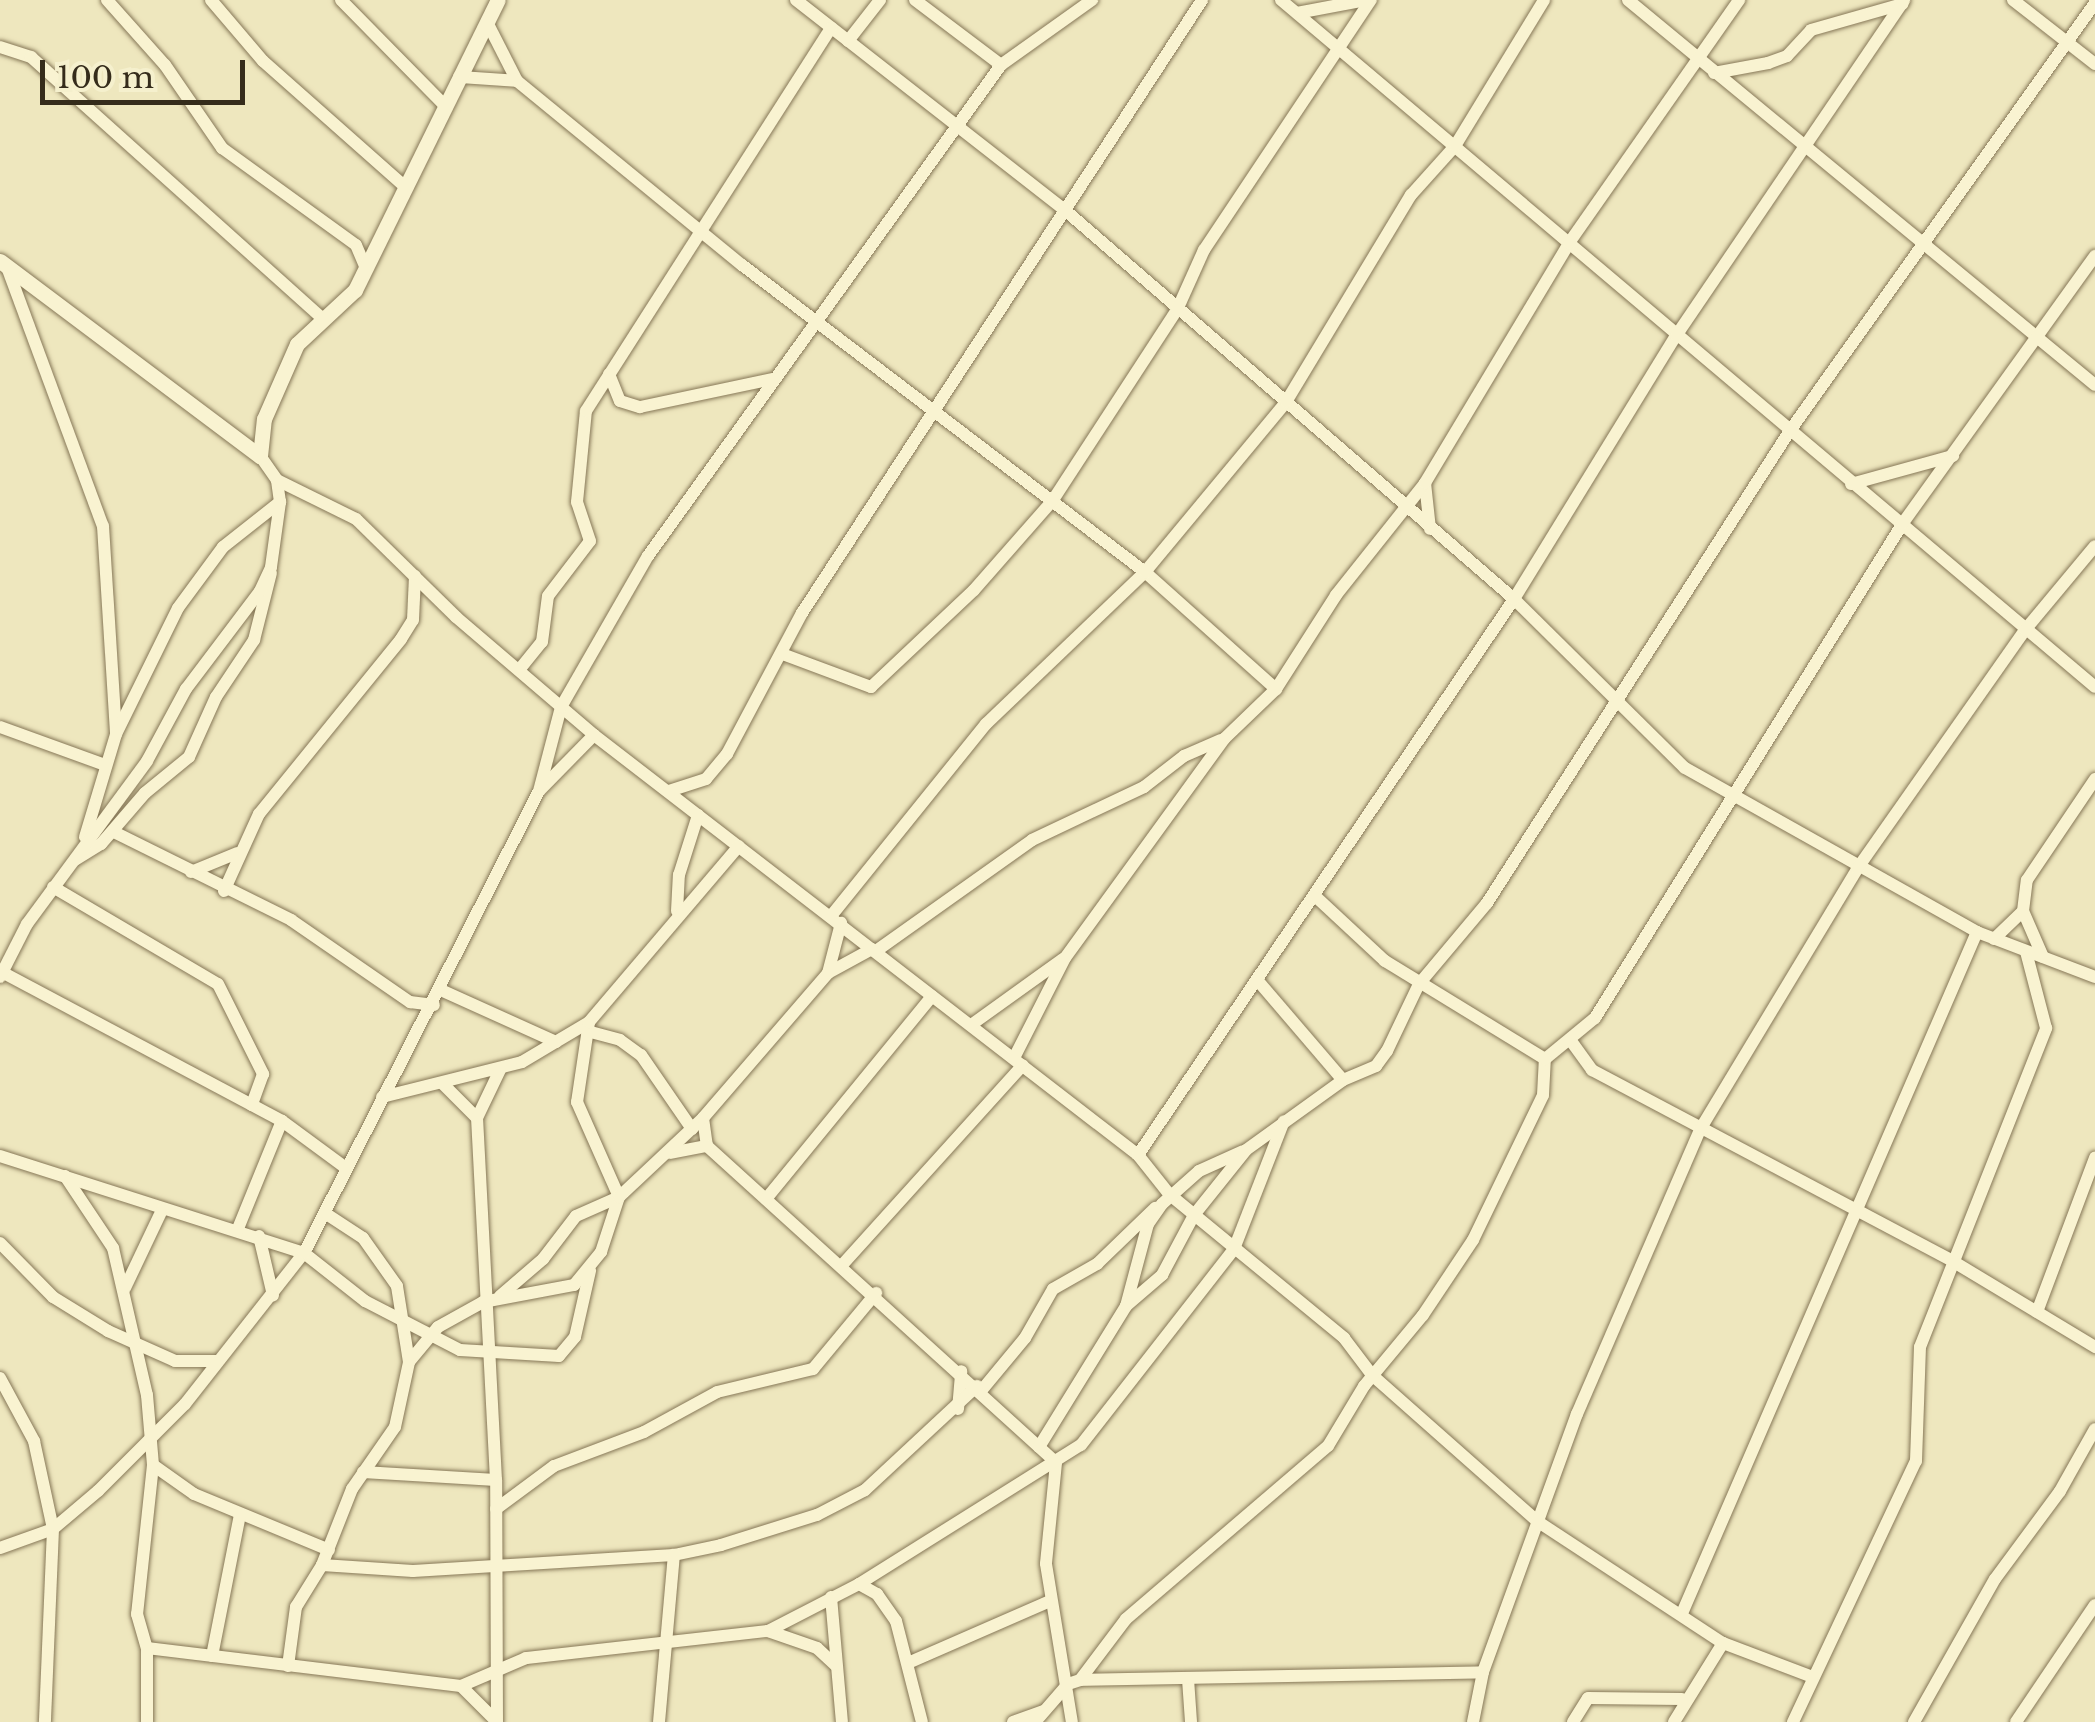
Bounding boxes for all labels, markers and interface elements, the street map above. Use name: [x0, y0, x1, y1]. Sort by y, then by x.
scale bar: [45, 40, 250, 102]
text: 100 m: [57, 59, 154, 96]

